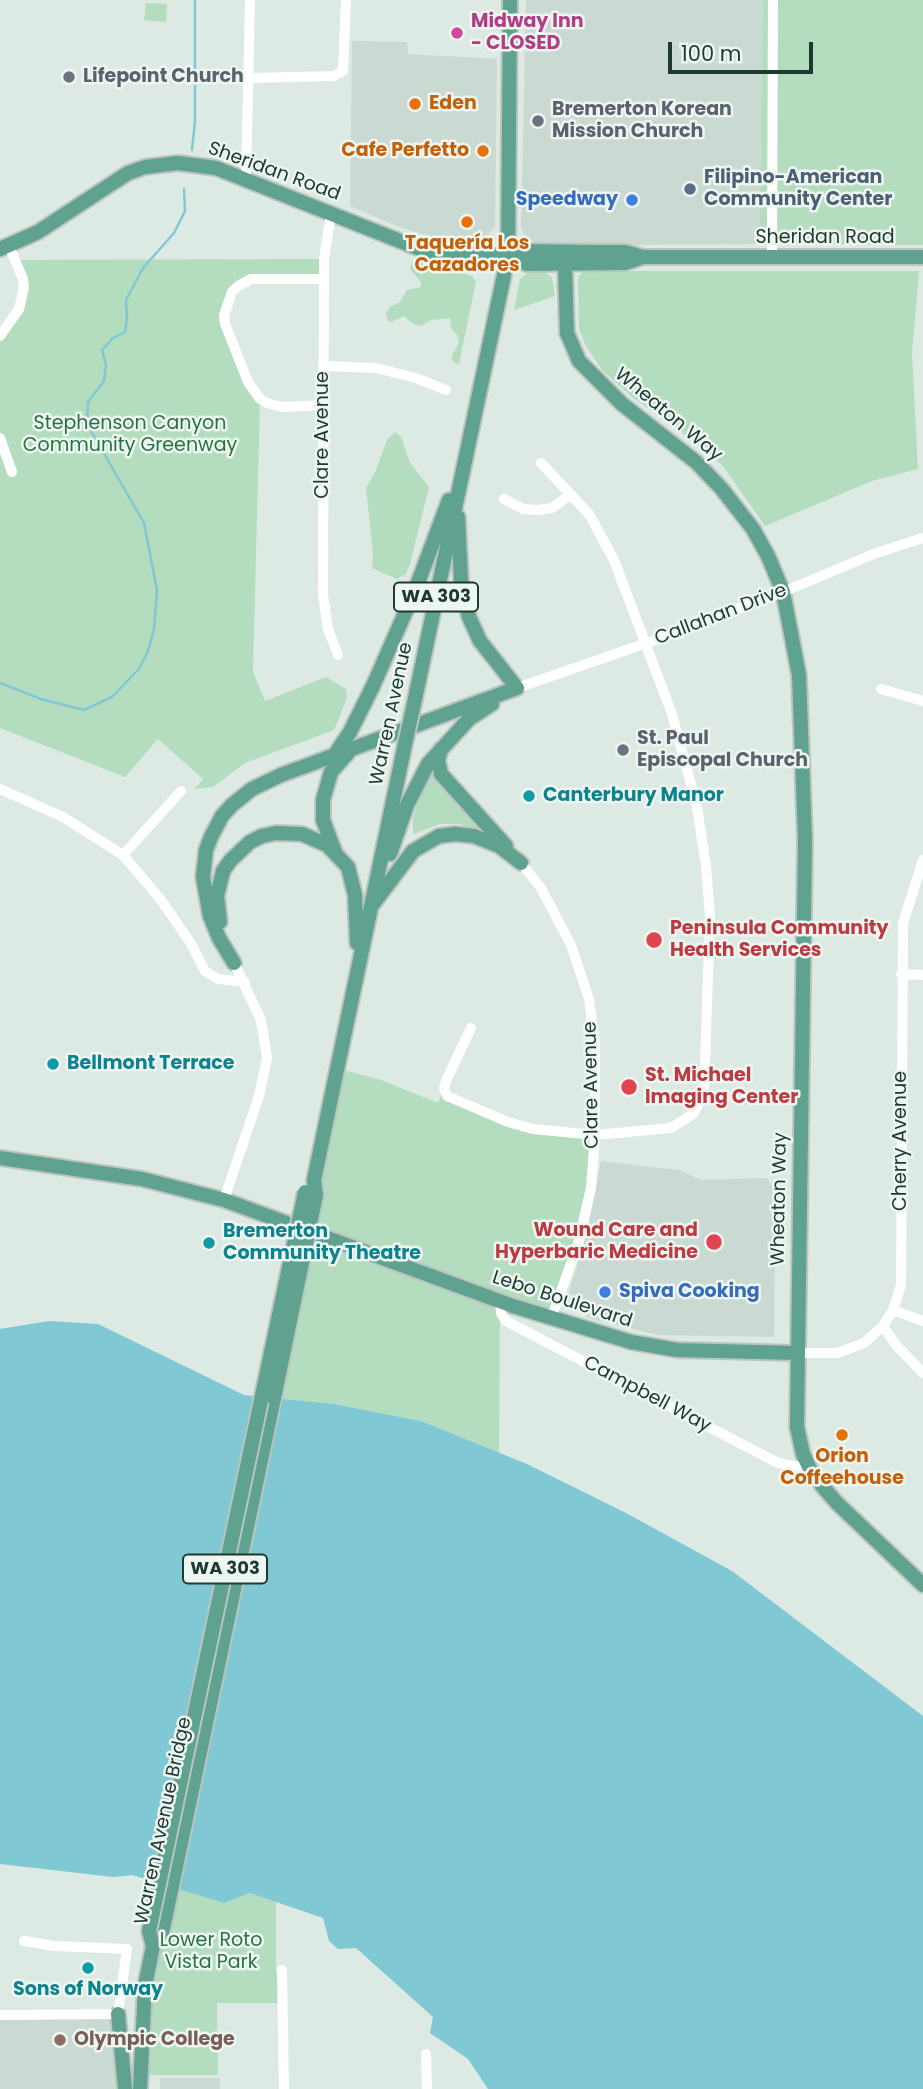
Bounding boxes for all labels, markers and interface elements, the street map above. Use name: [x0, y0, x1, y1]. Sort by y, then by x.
place label: Midway Inn - CLOSED: [471, 11, 584, 55]
marker: Midway Inn - CLOSED: [449, 25, 465, 41]
scale bar: [671, 28, 816, 72]
text: 100 m: [681, 39, 741, 68]
place label: Lifepoint Church: [83, 66, 244, 88]
marker: Lifepoint Church: [61, 69, 77, 85]
place label: Eden: [429, 93, 477, 115]
marker: Eden: [407, 96, 423, 112]
place label: Bremerton Korean Mission Church: [552, 99, 732, 143]
marker: Bremerton Korean Mission Church: [530, 113, 546, 129]
street label: Sheridan Road: [205, 137, 343, 207]
place label: Cafe Perfetto: [341, 140, 469, 162]
marker: Cafe Perfetto: [475, 143, 491, 159]
place label: Filipino-American Community Center: [704, 167, 892, 211]
marker: Filipino-American Community Center: [682, 181, 698, 197]
place label: Speedway: [516, 189, 618, 211]
marker: Speedway: [624, 192, 640, 208]
marker: Taquería Los Cazadores: [459, 214, 475, 230]
street label: Sheridan Road: [755, 227, 895, 249]
place label: Taquería Los Cazadores: [405, 233, 529, 277]
street label: Wheaton Way: [609, 363, 727, 467]
street label: Clare Avenue: [312, 371, 334, 499]
park label: Stephenson Canyon Community Greenway: [23, 413, 237, 457]
street label: Callahan Drive: [652, 579, 790, 651]
road number: WA 303: [394, 582, 478, 612]
street label: Warren Avenue: [366, 640, 418, 788]
place label: St. Paul Episcopal Church: [637, 728, 808, 772]
marker: St. Paul Episcopal Church: [615, 742, 631, 758]
place label: Canterbury Manor: [543, 785, 724, 807]
marker: Canterbury Manor: [521, 788, 537, 804]
place label: Peninsula Community Health Services: [670, 918, 888, 962]
marker: Peninsula Community Health Services: [644, 930, 664, 950]
street label: Clare Avenue: [579, 1021, 605, 1149]
place label: Bellmont Terrace: [67, 1053, 235, 1075]
marker: Bellmont Terrace: [45, 1056, 61, 1072]
place label: St. Michael Imaging Center: [645, 1065, 798, 1109]
street label: Cherry Avenue: [890, 1071, 912, 1211]
marker: St. Michael Imaging Center: [619, 1077, 639, 1097]
street label: Wheaton Way: [767, 1132, 793, 1266]
place label: Wound Care and Hyperbaric Medicine: [495, 1220, 698, 1264]
place label: Bremerton Community Theatre: [223, 1221, 421, 1265]
marker: Wound Care and Hyperbaric Medicine: [704, 1232, 724, 1252]
marker: Bremerton Community Theatre: [201, 1235, 217, 1251]
street label: Lebo Boulevard: [489, 1267, 635, 1333]
place label: Spiva Cooking: [619, 1281, 760, 1303]
marker: Spiva Cooking: [597, 1284, 613, 1300]
street label: Campbell Way: [579, 1352, 715, 1438]
marker: Orion Coffeehouse: [834, 1427, 850, 1443]
place label: Orion Coffeehouse: [780, 1446, 904, 1490]
road number: WA 303: [183, 1554, 267, 1584]
street label: Warren Avenue Bridge: [131, 1715, 197, 1927]
park label: Lower Roto Vista Park: [160, 1930, 262, 1974]
marker: Sons of Norway: [80, 1960, 96, 1976]
place label: Sons of Norway: [13, 1979, 163, 2001]
place label: Olympic College: [74, 2029, 235, 2051]
marker: Olympic College: [52, 2032, 68, 2048]

